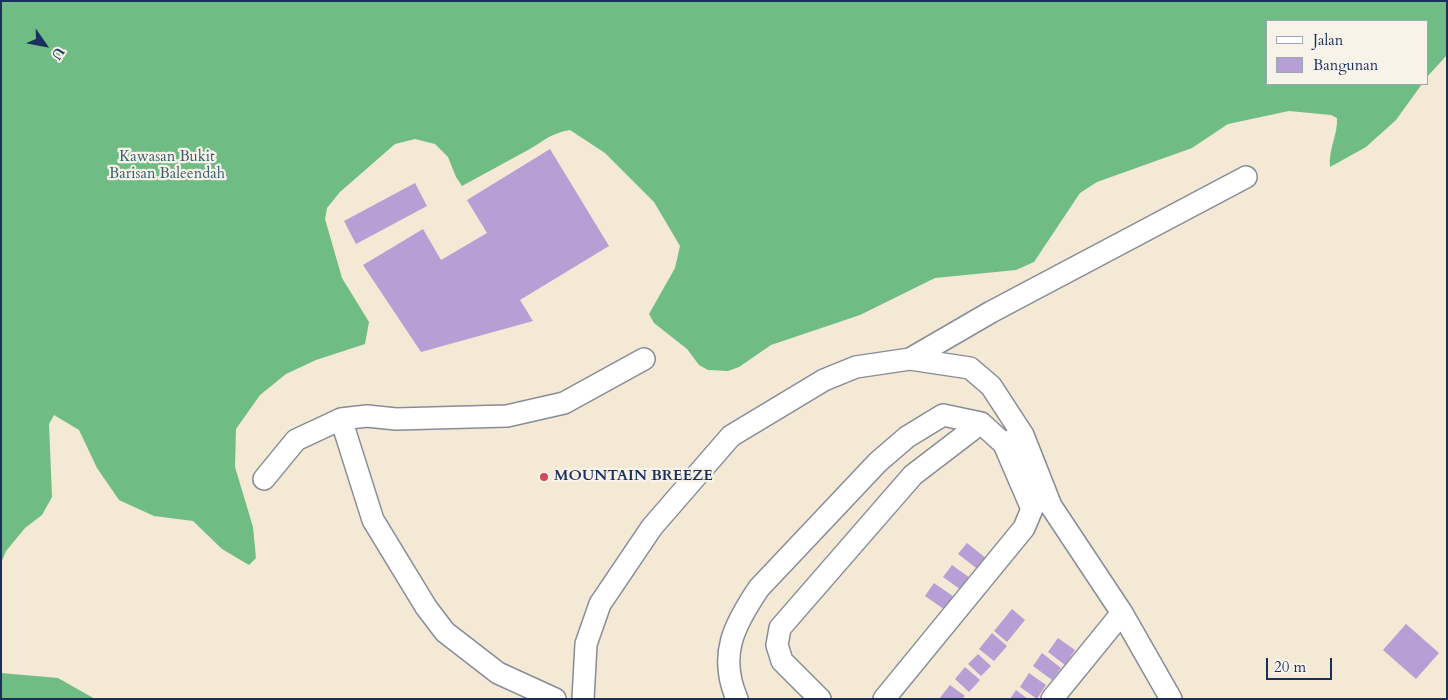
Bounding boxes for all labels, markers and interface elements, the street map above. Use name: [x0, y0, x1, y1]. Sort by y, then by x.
north arrow: [20, 20, 70, 70]
legend: [1266, 20, 1428, 85]
text: Jalan: [1313, 30, 1343, 50]
text: U: [47, 43, 69, 63]
text: Bangunan: [1313, 55, 1378, 75]
park label: Kawasan Bukit Barisan Baleendah: [109, 149, 225, 184]
place label: MOUNTAIN BREEZE: [554, 468, 713, 486]
marker: MOUNTAIN BREEZE: [538, 471, 550, 483]
scale bar: [1268, 648, 1334, 680]
text: 20 m: [1274, 657, 1306, 677]

